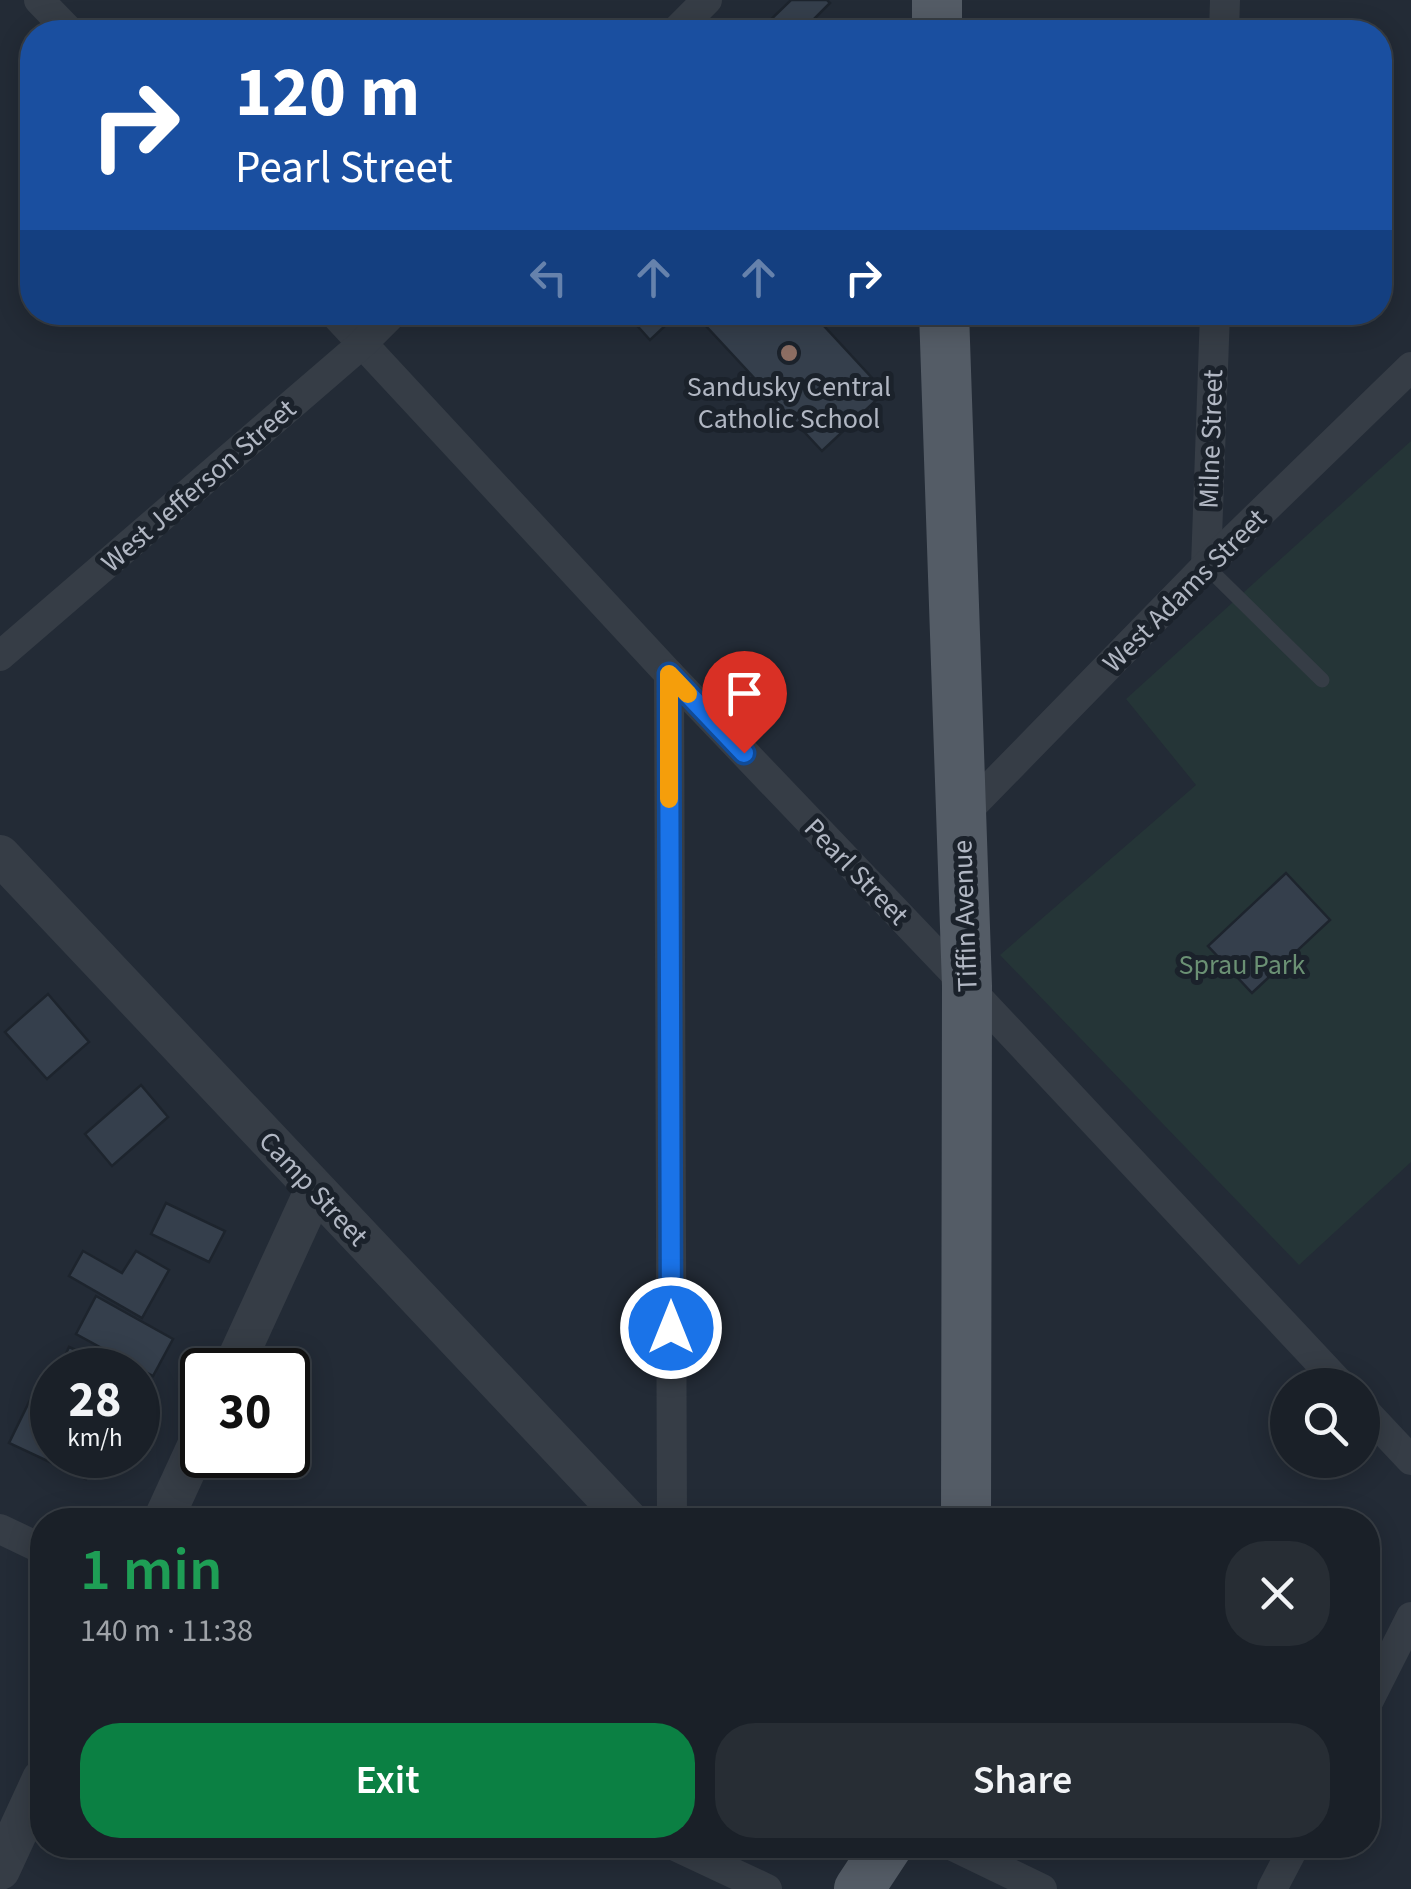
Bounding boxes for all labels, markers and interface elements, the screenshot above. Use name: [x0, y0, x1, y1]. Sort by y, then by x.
text: 120 m: [235, 43, 420, 143]
icon: right: [70, 60, 200, 190]
text: Pearl Street: [235, 136, 453, 200]
icon: left: [521, 250, 576, 305]
icon: ahead: [626, 250, 681, 305]
icon: ahead: [731, 250, 786, 305]
icon: right: [836, 250, 891, 305]
marker: Sandusky Central Catholic School: [778, 342, 800, 364]
place label: Sandusky Central Catholic School: [687, 367, 891, 439]
street label: Milne Street: [1189, 368, 1233, 509]
street label: West Jefferson Street: [92, 389, 305, 582]
street label: West Adams Street: [1094, 499, 1276, 682]
pin: [702, 651, 787, 754]
icon: arrive: [717, 666, 772, 721]
street label: Pearl Street: [795, 809, 918, 935]
street label: Tiffin Avenue: [942, 839, 988, 993]
park label: Sprau Park: [1179, 945, 1306, 985]
street label: Camp Street: [249, 1122, 378, 1256]
position arrow: [619, 1276, 723, 1380]
speed limit sign: 30: [180, 1348, 310, 1478]
text: 28: [69, 1365, 121, 1436]
map controls: [1270, 1368, 1380, 1478]
button: search: [1270, 1368, 1380, 1478]
text: km/h: [67, 1420, 123, 1456]
text: 1 min: [80, 1528, 223, 1613]
button: close: [1225, 1541, 1330, 1646]
text: 140 m · 11:38: [80, 1608, 253, 1654]
button: Exit: [80, 1723, 695, 1838]
button: Share: [715, 1723, 1330, 1838]

